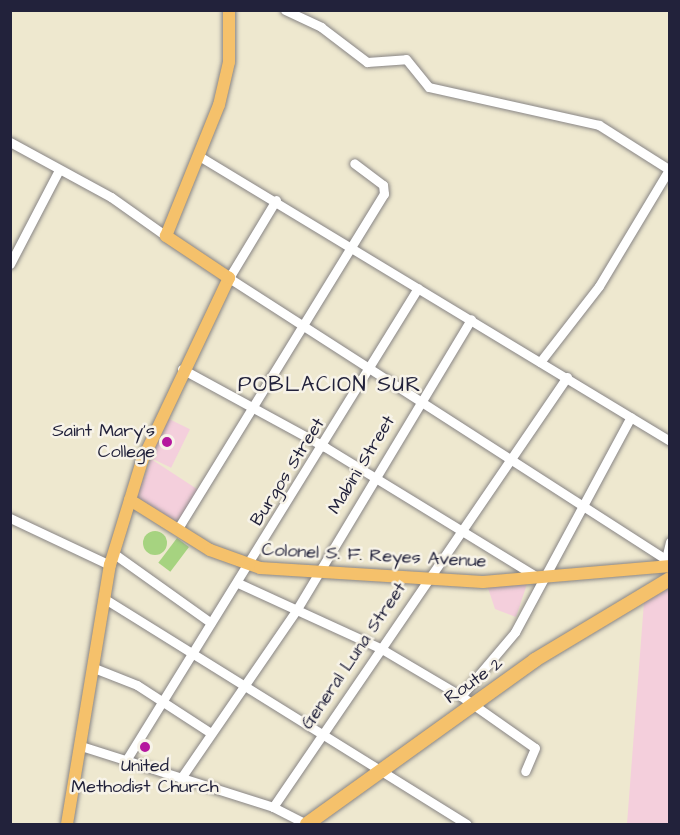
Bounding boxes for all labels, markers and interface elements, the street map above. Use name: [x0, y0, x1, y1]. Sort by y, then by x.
district label: POBLACION SUR: [238, 372, 422, 398]
street label: Mabini Street: [324, 412, 400, 518]
street label: Burgos Street: [246, 414, 330, 530]
place label: Saint Mary's College: [52, 421, 155, 464]
marker: Saint Mary's College: [160, 435, 174, 449]
street label: Colonel S. F. Reyes Avenue: [261, 539, 487, 573]
street label: General Luna Street: [297, 578, 411, 734]
street label: Route 2: [441, 653, 507, 709]
marker: United Methodist Church: [138, 740, 152, 754]
place label: United Methodist Church: [71, 756, 219, 798]

